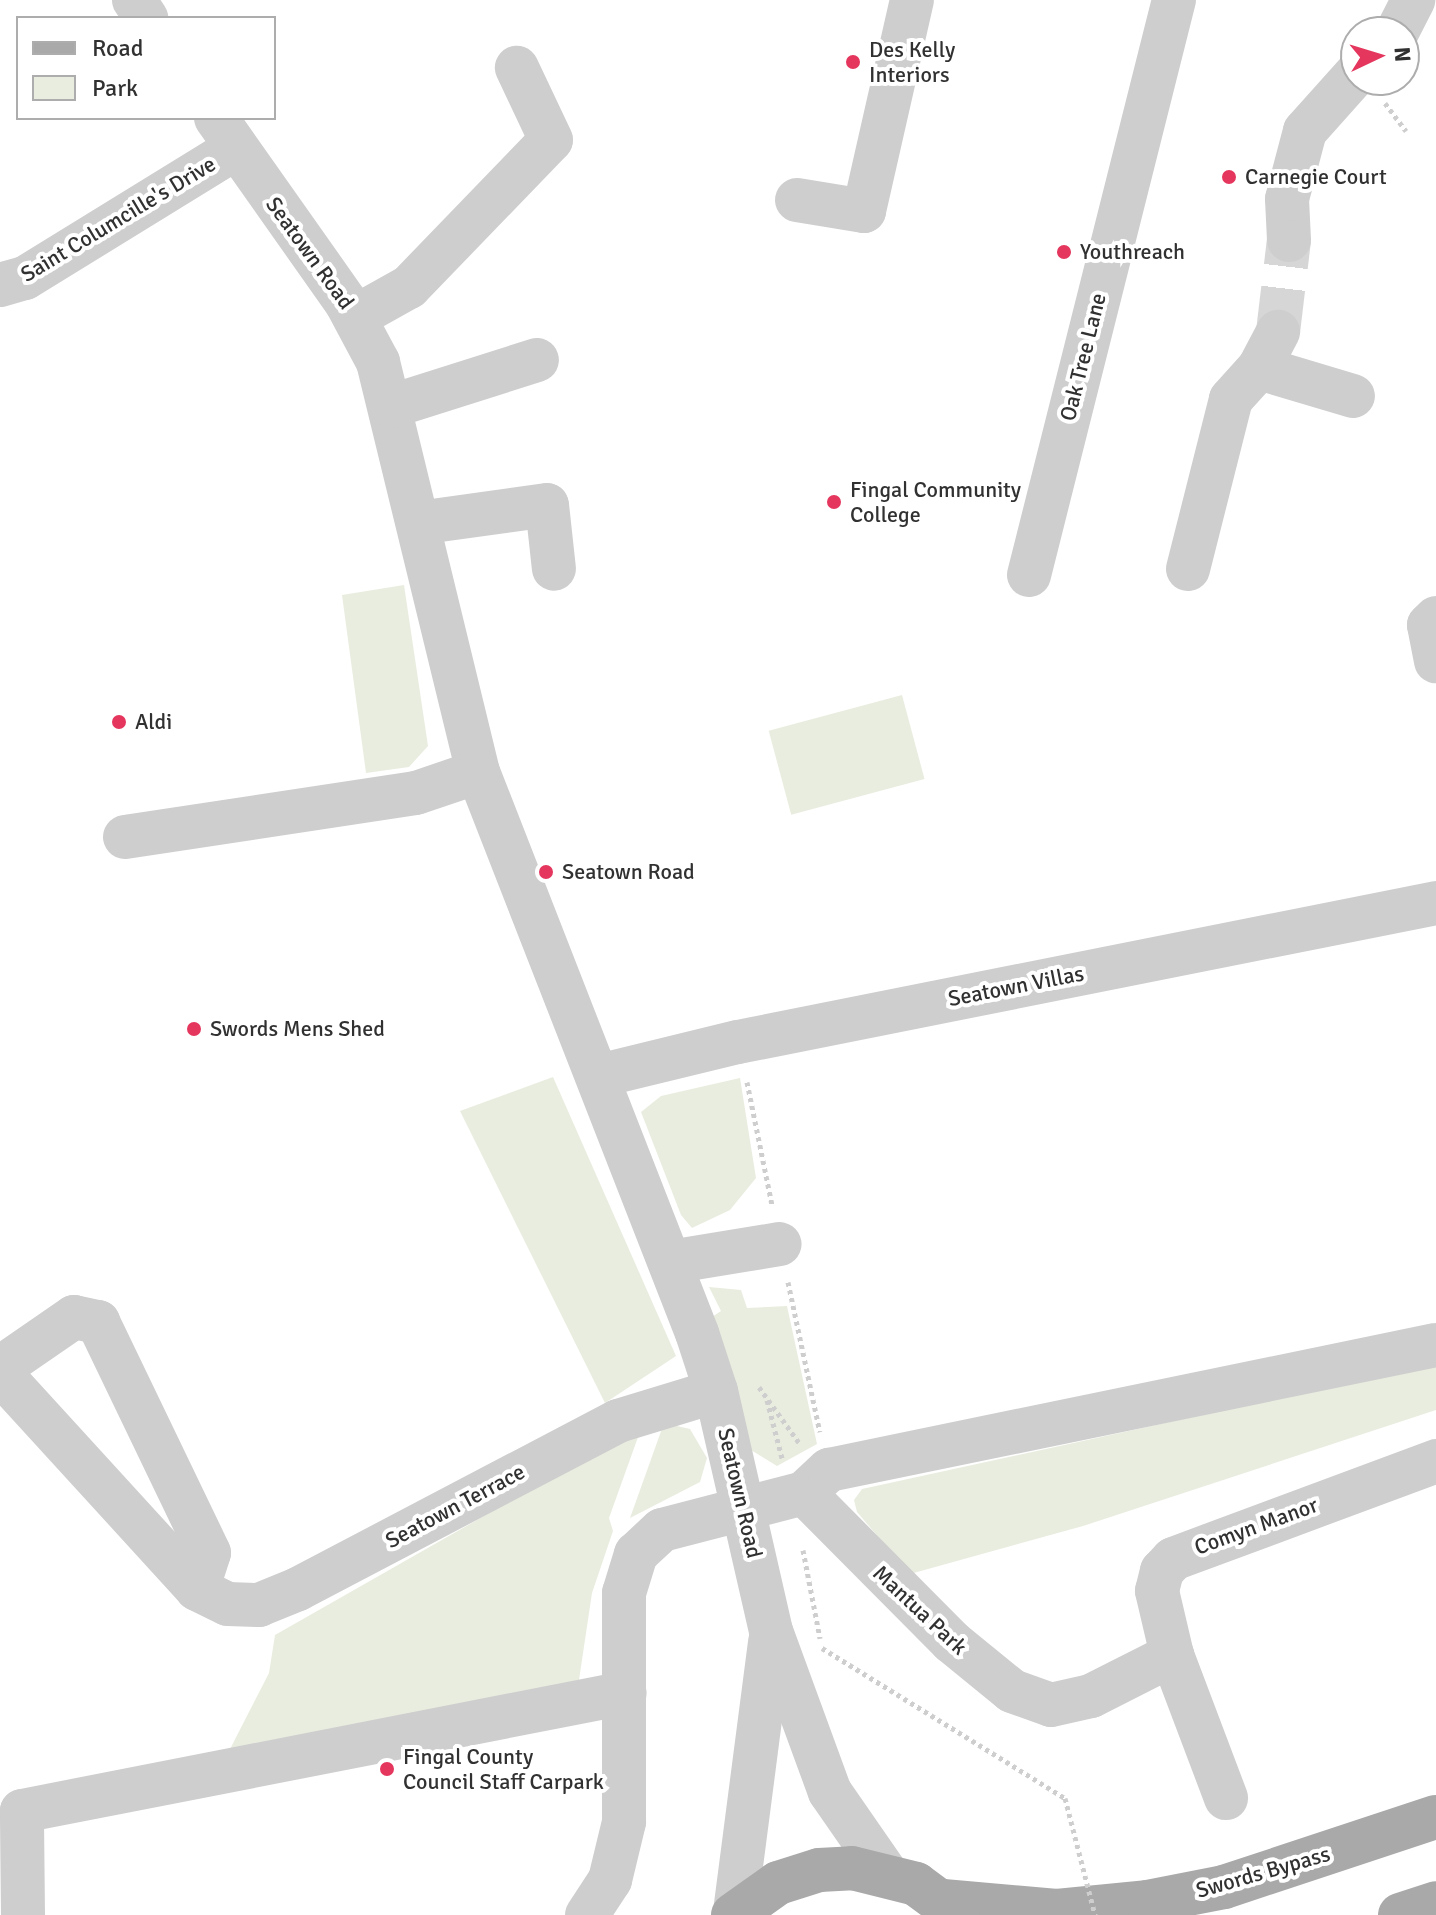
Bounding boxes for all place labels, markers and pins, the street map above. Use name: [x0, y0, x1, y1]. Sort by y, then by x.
place label: Des Kelly Interiors: [869, 36, 955, 88]
marker: Des Kelly Interiors: [844, 53, 862, 71]
place label: Carnegie Court: [1245, 164, 1387, 190]
marker: Carnegie Court: [1220, 168, 1238, 186]
place label: Youthreach: [1080, 239, 1185, 265]
marker: Youthreach: [1055, 243, 1073, 261]
place label: Fingal Community College: [850, 476, 1021, 528]
marker: Fingal Community College: [825, 493, 843, 511]
place label: Aldi: [135, 709, 172, 735]
marker: Aldi: [110, 713, 128, 731]
place label: Seatown Road: [562, 859, 695, 885]
marker: Seatown Road: [537, 863, 555, 881]
place label: Swords Mens Shed: [210, 1016, 385, 1042]
marker: Swords Mens Shed: [185, 1020, 203, 1038]
place label: Fingal County Council Staff Carpark: [403, 1743, 604, 1794]
marker: Fingal County Council Staff Carpark: [378, 1760, 396, 1778]

